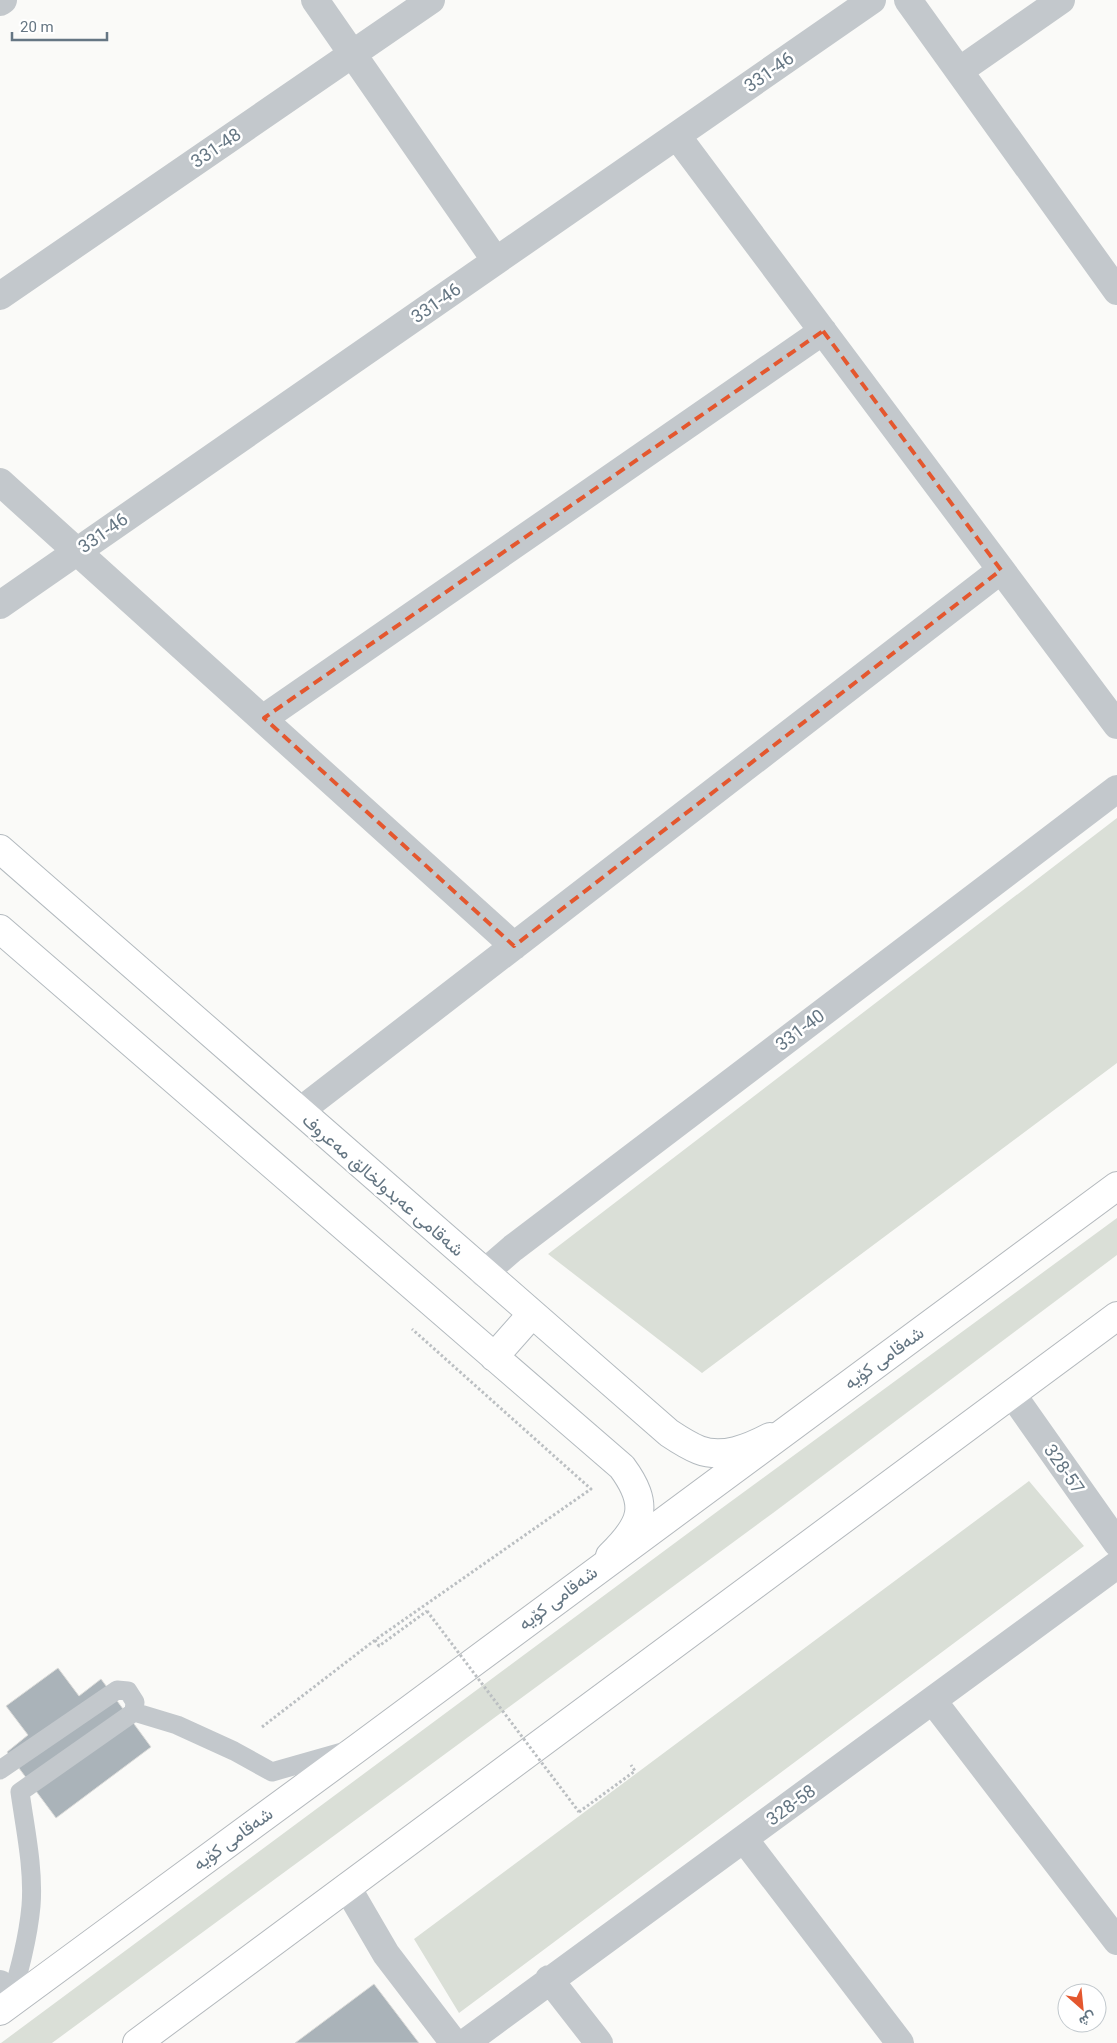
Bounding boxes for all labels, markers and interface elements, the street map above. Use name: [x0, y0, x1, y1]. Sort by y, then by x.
scale bar: [12, 10, 108, 42]
text: 20 m: [20, 18, 54, 36]
street label: 331-46: [740, 47, 797, 96]
street label: 331-48: [187, 123, 245, 172]
street label: 331-46: [407, 278, 464, 327]
street label: 331-46: [74, 508, 131, 557]
street label: 331-40: [771, 1004, 828, 1055]
street label: شەقامی عەبدولخالق مەعروف: [298, 1109, 468, 1261]
street label: شەقامی کۆیە: [840, 1322, 928, 1394]
street label: 328-57: [1040, 1440, 1089, 1497]
street label: شەقامی کۆیە: [514, 1561, 602, 1635]
street label: 328-58: [762, 1780, 819, 1829]
street label: شەقامی کۆیە: [189, 1803, 277, 1875]
north arrow: [1057, 1983, 1107, 2033]
text: ش: [1076, 2008, 1099, 2031]

